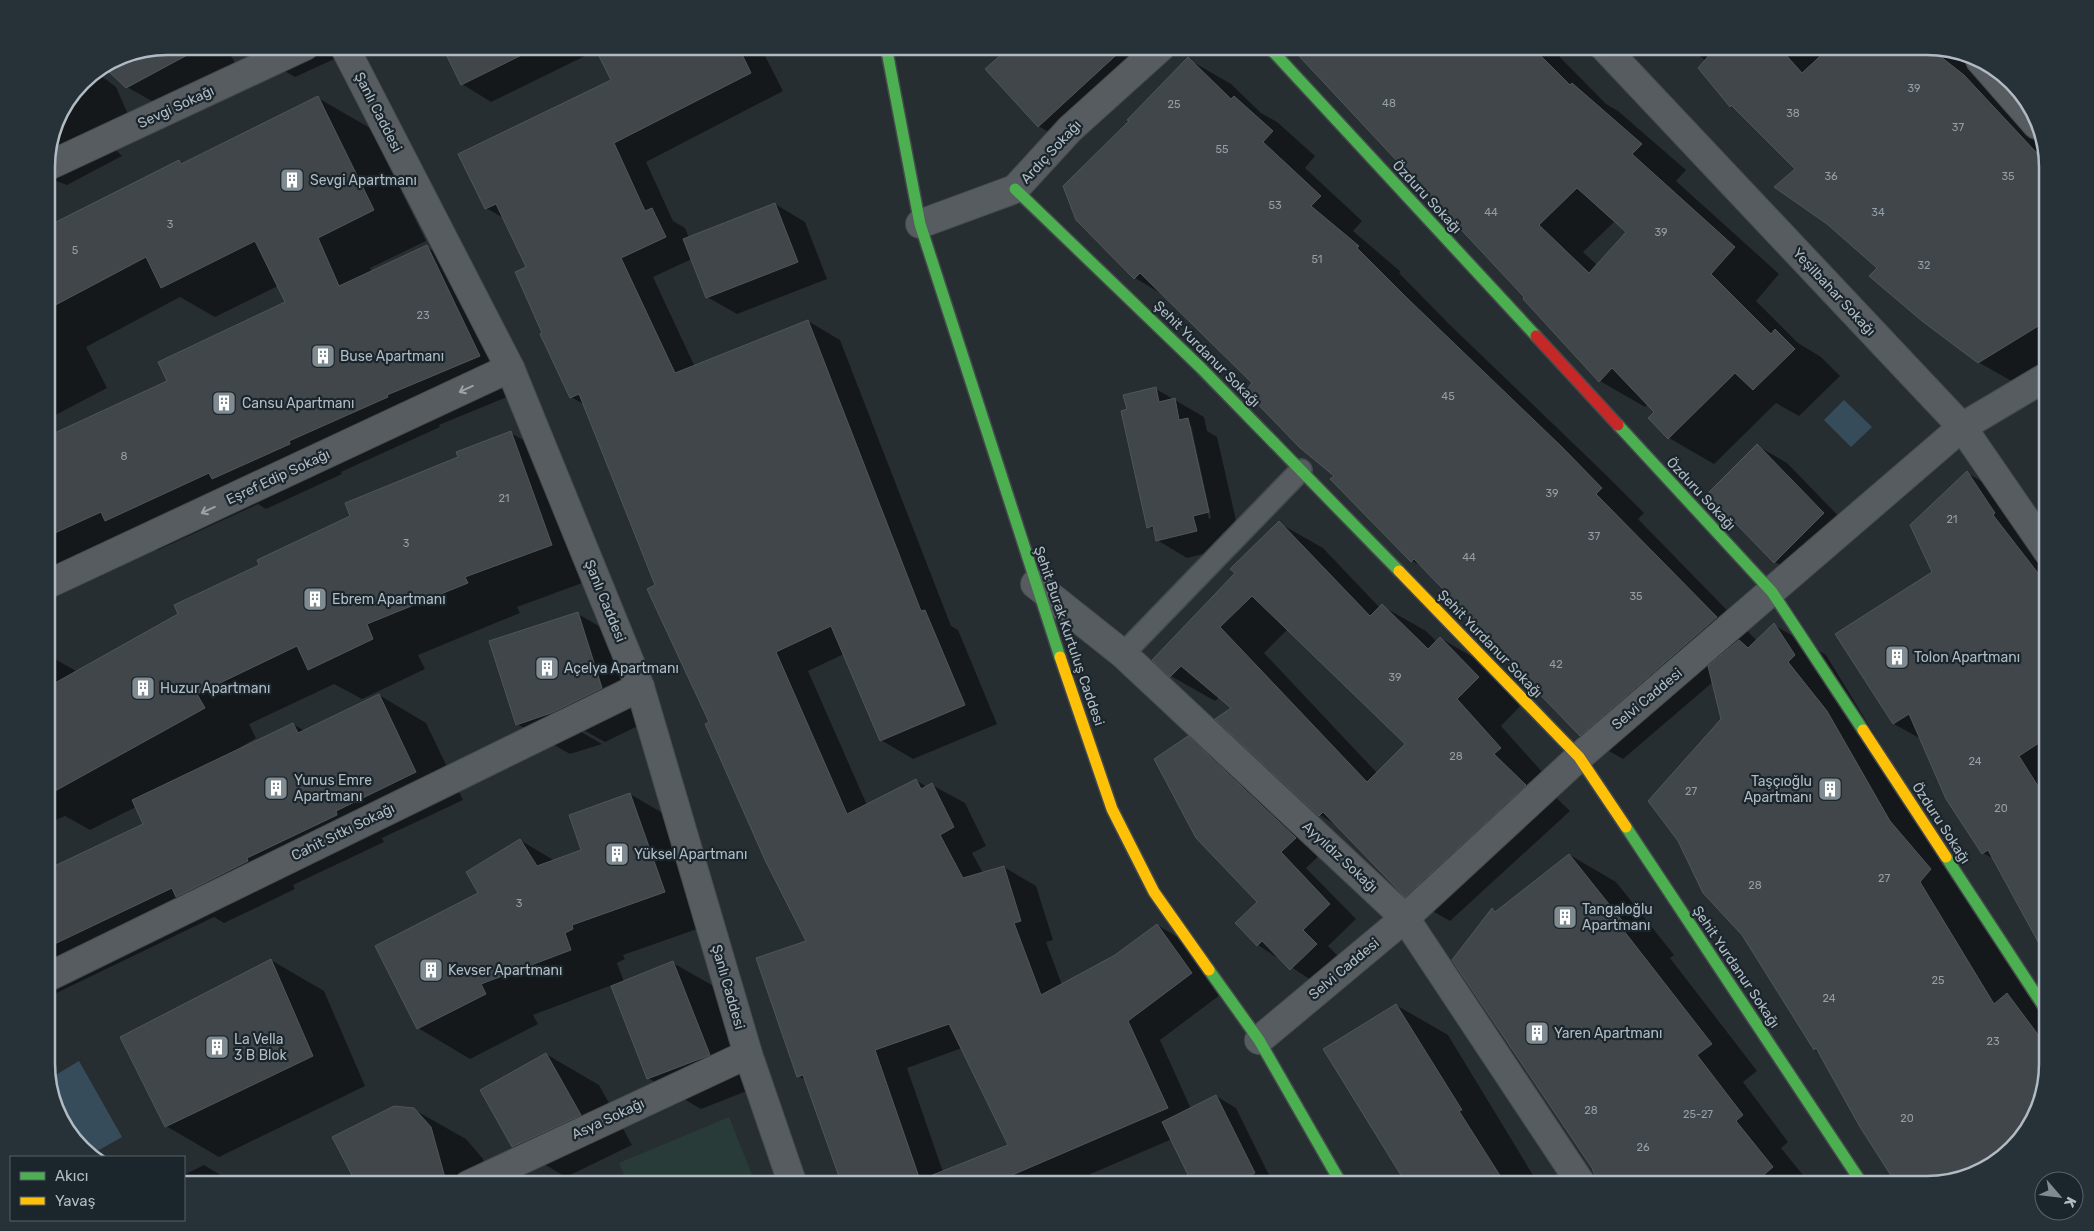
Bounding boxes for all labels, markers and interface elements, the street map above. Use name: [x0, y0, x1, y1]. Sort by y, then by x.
street label: Şanlı Caddesi: [351, 69, 405, 155]
street label: Sevgi Sokağı: [135, 82, 217, 132]
house number: 39: [1907, 82, 1921, 95]
house number: 48: [1382, 97, 1396, 110]
house number: 25: [1168, 98, 1181, 111]
house number: 38: [1786, 107, 1800, 120]
street label: Ardıç Sokağı: [1017, 117, 1085, 187]
house number: 37: [1952, 121, 1964, 134]
house number: 55: [1215, 143, 1229, 156]
street label: Özduru Sokağı: [1389, 157, 1465, 237]
building icon: Sevgi Apartmanı: [279, 167, 305, 193]
house number: 36: [1824, 170, 1838, 183]
house number: 35: [2001, 170, 2015, 183]
place label: Sevgi Apartmanı: [310, 172, 417, 189]
house number: 53: [1268, 199, 1282, 212]
house number: 44: [1484, 206, 1498, 219]
house number: 34: [1871, 206, 1885, 219]
house number: 3: [167, 218, 174, 231]
house number: 39: [1654, 226, 1668, 239]
house number: 5: [72, 244, 79, 257]
street label: Yeşilbahar Sokağı: [1789, 245, 1879, 339]
house number: 51: [1311, 253, 1323, 266]
house number: 32: [1917, 259, 1931, 272]
street label: Şehit Yurdanur Sokağı: [1150, 297, 1264, 411]
house number: 23: [416, 309, 430, 322]
building icon: Buse Apartmanı: [310, 343, 336, 369]
place label: Buse Apartmanı: [340, 348, 444, 365]
one-way arrow: [459, 385, 474, 394]
building icon: Cansu Apartmanı: [211, 390, 237, 416]
house number: 45: [1441, 390, 1455, 403]
place label: Cansu Apartmanı: [242, 395, 354, 412]
street label: Eşref Edip Sokağı: [224, 446, 332, 508]
house number: 8: [121, 450, 128, 463]
street label: Özduru Sokağı: [1663, 454, 1739, 534]
house number: 39: [1545, 487, 1559, 500]
house number: 21: [498, 492, 510, 505]
one-way arrow: [201, 505, 216, 515]
house number: 21: [1946, 513, 1958, 526]
house number: 37: [1588, 530, 1600, 543]
house number: 3: [403, 537, 410, 550]
street label: Şehit Burak Kurtuluş Caddesi: [1030, 544, 1108, 728]
house number: 44: [1462, 551, 1476, 564]
street label: Şanlı Caddesi: [581, 557, 629, 645]
building icon: Ebrem Apartmanı: [302, 586, 328, 612]
street label: Şehit Yurdanur Sokağı: [1434, 587, 1546, 701]
house number: 35: [1629, 590, 1643, 603]
place label: Ebrem Apartmanı: [332, 591, 446, 608]
building icon: Tolon Apartmanı: [1884, 644, 1910, 670]
place label: Tolon Apartmanı: [1914, 649, 2020, 666]
building icon: Açelya Apartmanı: [534, 655, 560, 681]
house number: 42: [1549, 658, 1563, 671]
place label: Açelya Apartmanı: [564, 660, 679, 677]
street label: Selvi Caddesi: [1608, 665, 1686, 733]
house number: 39: [1388, 671, 1402, 684]
building icon: Huzur Apartmanı: [130, 675, 156, 701]
place label: Huzur Apartmanı: [160, 680, 270, 697]
house number: 28: [1449, 750, 1463, 763]
house number: 24: [1968, 755, 1982, 768]
place label: Yunus Emre Apartmanı: [294, 772, 372, 805]
place label: Taşçıoğlu Apartmanı: [1744, 773, 1812, 806]
building icon: Yunus Emre Apartmanı: [263, 775, 289, 801]
building icon: Taşçıoğlu Apartmanı: [1817, 776, 1843, 802]
street label: Özduru Sokağı: [1908, 779, 1974, 867]
house number: 27: [1685, 785, 1697, 798]
street label: Cahit Sıtkı Sokağı: [289, 800, 397, 864]
house number: 20: [1994, 802, 2008, 815]
street label: Ayyıldız Sokağı: [1299, 818, 1381, 896]
building icon: Yüksel Apartmanı: [604, 841, 630, 867]
place label: Yüksel Apartmanı: [634, 846, 747, 863]
house number: 27: [1878, 872, 1890, 885]
house number: 28: [1748, 879, 1762, 892]
house number: 3: [516, 897, 523, 910]
place label: Tangaloğlu Apartmanı: [1582, 901, 1653, 934]
street label: Şehit Yurdanur Sokağı: [1689, 903, 1783, 1031]
building icon: Tangaloğlu Apartmanı: [1552, 904, 1578, 930]
street label: Selvi Caddesi: [1305, 935, 1383, 1003]
street label: Şanlı Caddesi: [708, 943, 748, 1031]
building icon: Kevser Apartmanı: [418, 957, 444, 983]
place label: Kevser Apartmanı: [448, 962, 562, 979]
house number: 25: [1932, 974, 1945, 987]
house number: 24: [1822, 992, 1836, 1005]
building icon: Yaren Apartmanı: [1524, 1020, 1550, 1046]
place label: Yaren Apartmanı: [1554, 1025, 1662, 1042]
place label: La Vella 3 B Blok: [234, 1031, 287, 1064]
building icon: La Vella 3 B Blok: [204, 1034, 230, 1060]
house number: 23: [1986, 1035, 2000, 1048]
street label: Asya Sokağı: [569, 1095, 647, 1143]
house number: 28: [1584, 1104, 1598, 1117]
house number: 25-27: [1683, 1108, 1713, 1121]
house number: 20: [1900, 1112, 1914, 1125]
house number: 26: [1636, 1141, 1650, 1154]
legend: [10, 1156, 185, 1221]
text: Akıcı: [55, 1167, 88, 1185]
north arrow: [2034, 1171, 2084, 1221]
text: Yavaş: [55, 1192, 96, 1210]
text: K: [2060, 1194, 2080, 1211]

